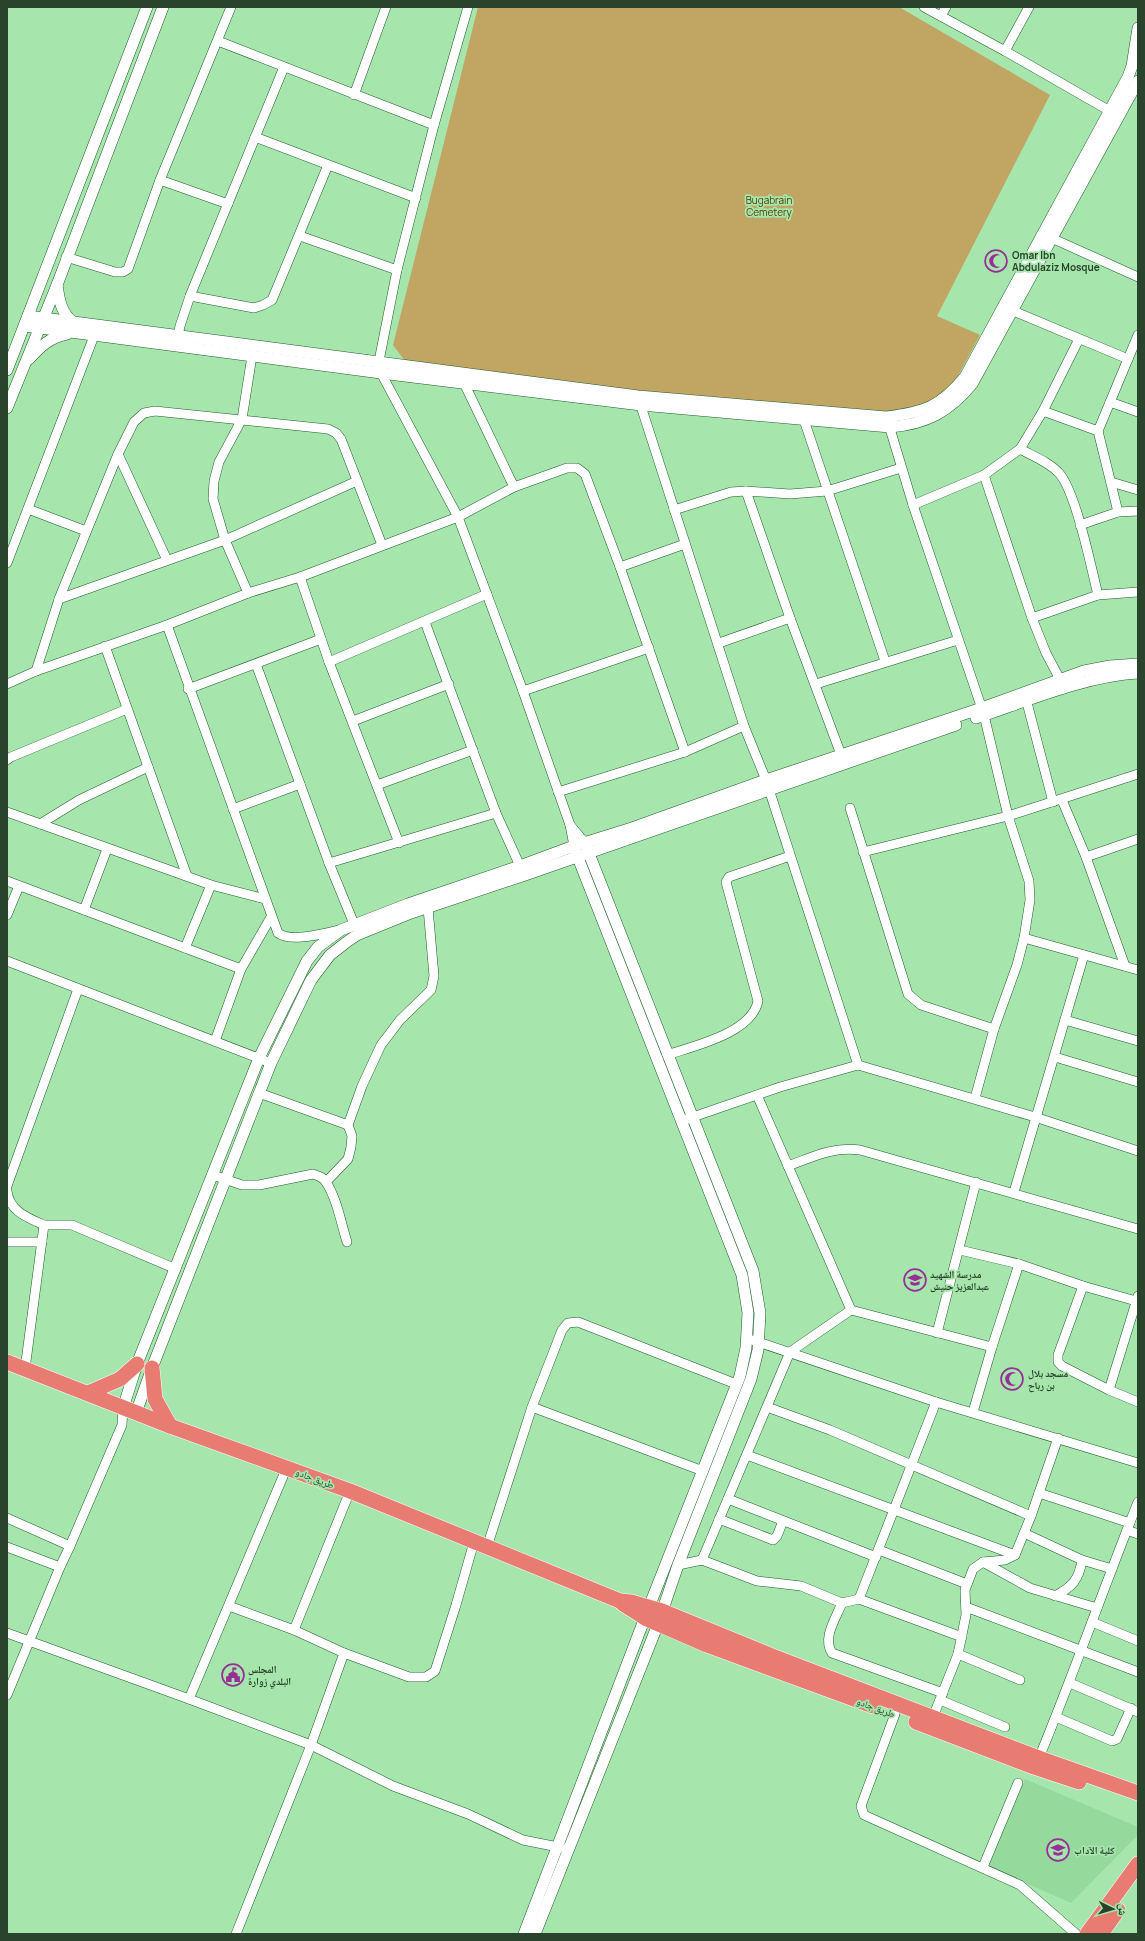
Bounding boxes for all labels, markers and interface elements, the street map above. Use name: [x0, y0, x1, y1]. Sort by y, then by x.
park label: Bugabrain Cemetery: [746, 193, 793, 219]
mosque icon: Omar Ibn Abdulaziz Mosque: [983, 248, 1009, 274]
place label: Omar Ibn Abdulaziz Mosque: [1012, 248, 1100, 274]
school or university icon: مدرسة الشهيد عبدالعزيز حنيش: [902, 1267, 928, 1293]
place label: مدرسة الشهيد عبدالعزيز حنيش: [930, 1267, 989, 1293]
mosque icon: مسجد بلال بن رباح: [999, 1366, 1025, 1392]
place label: مسجد بلال بن رباح: [1028, 1366, 1069, 1393]
street label: طريق جادو: [294, 1464, 337, 1492]
public building icon: المجلس البلدي زوارة: [220, 1662, 246, 1688]
place label: المجلس البلدي زوارة: [248, 1662, 291, 1689]
street label: طريق جادو: [855, 1694, 898, 1721]
school or university icon: كلية الآداب: [1045, 1837, 1071, 1863]
place label: كلية الآداب: [1074, 1843, 1115, 1857]
north arrow: [1093, 1889, 1133, 1929]
text: ش: [1114, 1903, 1131, 1917]

